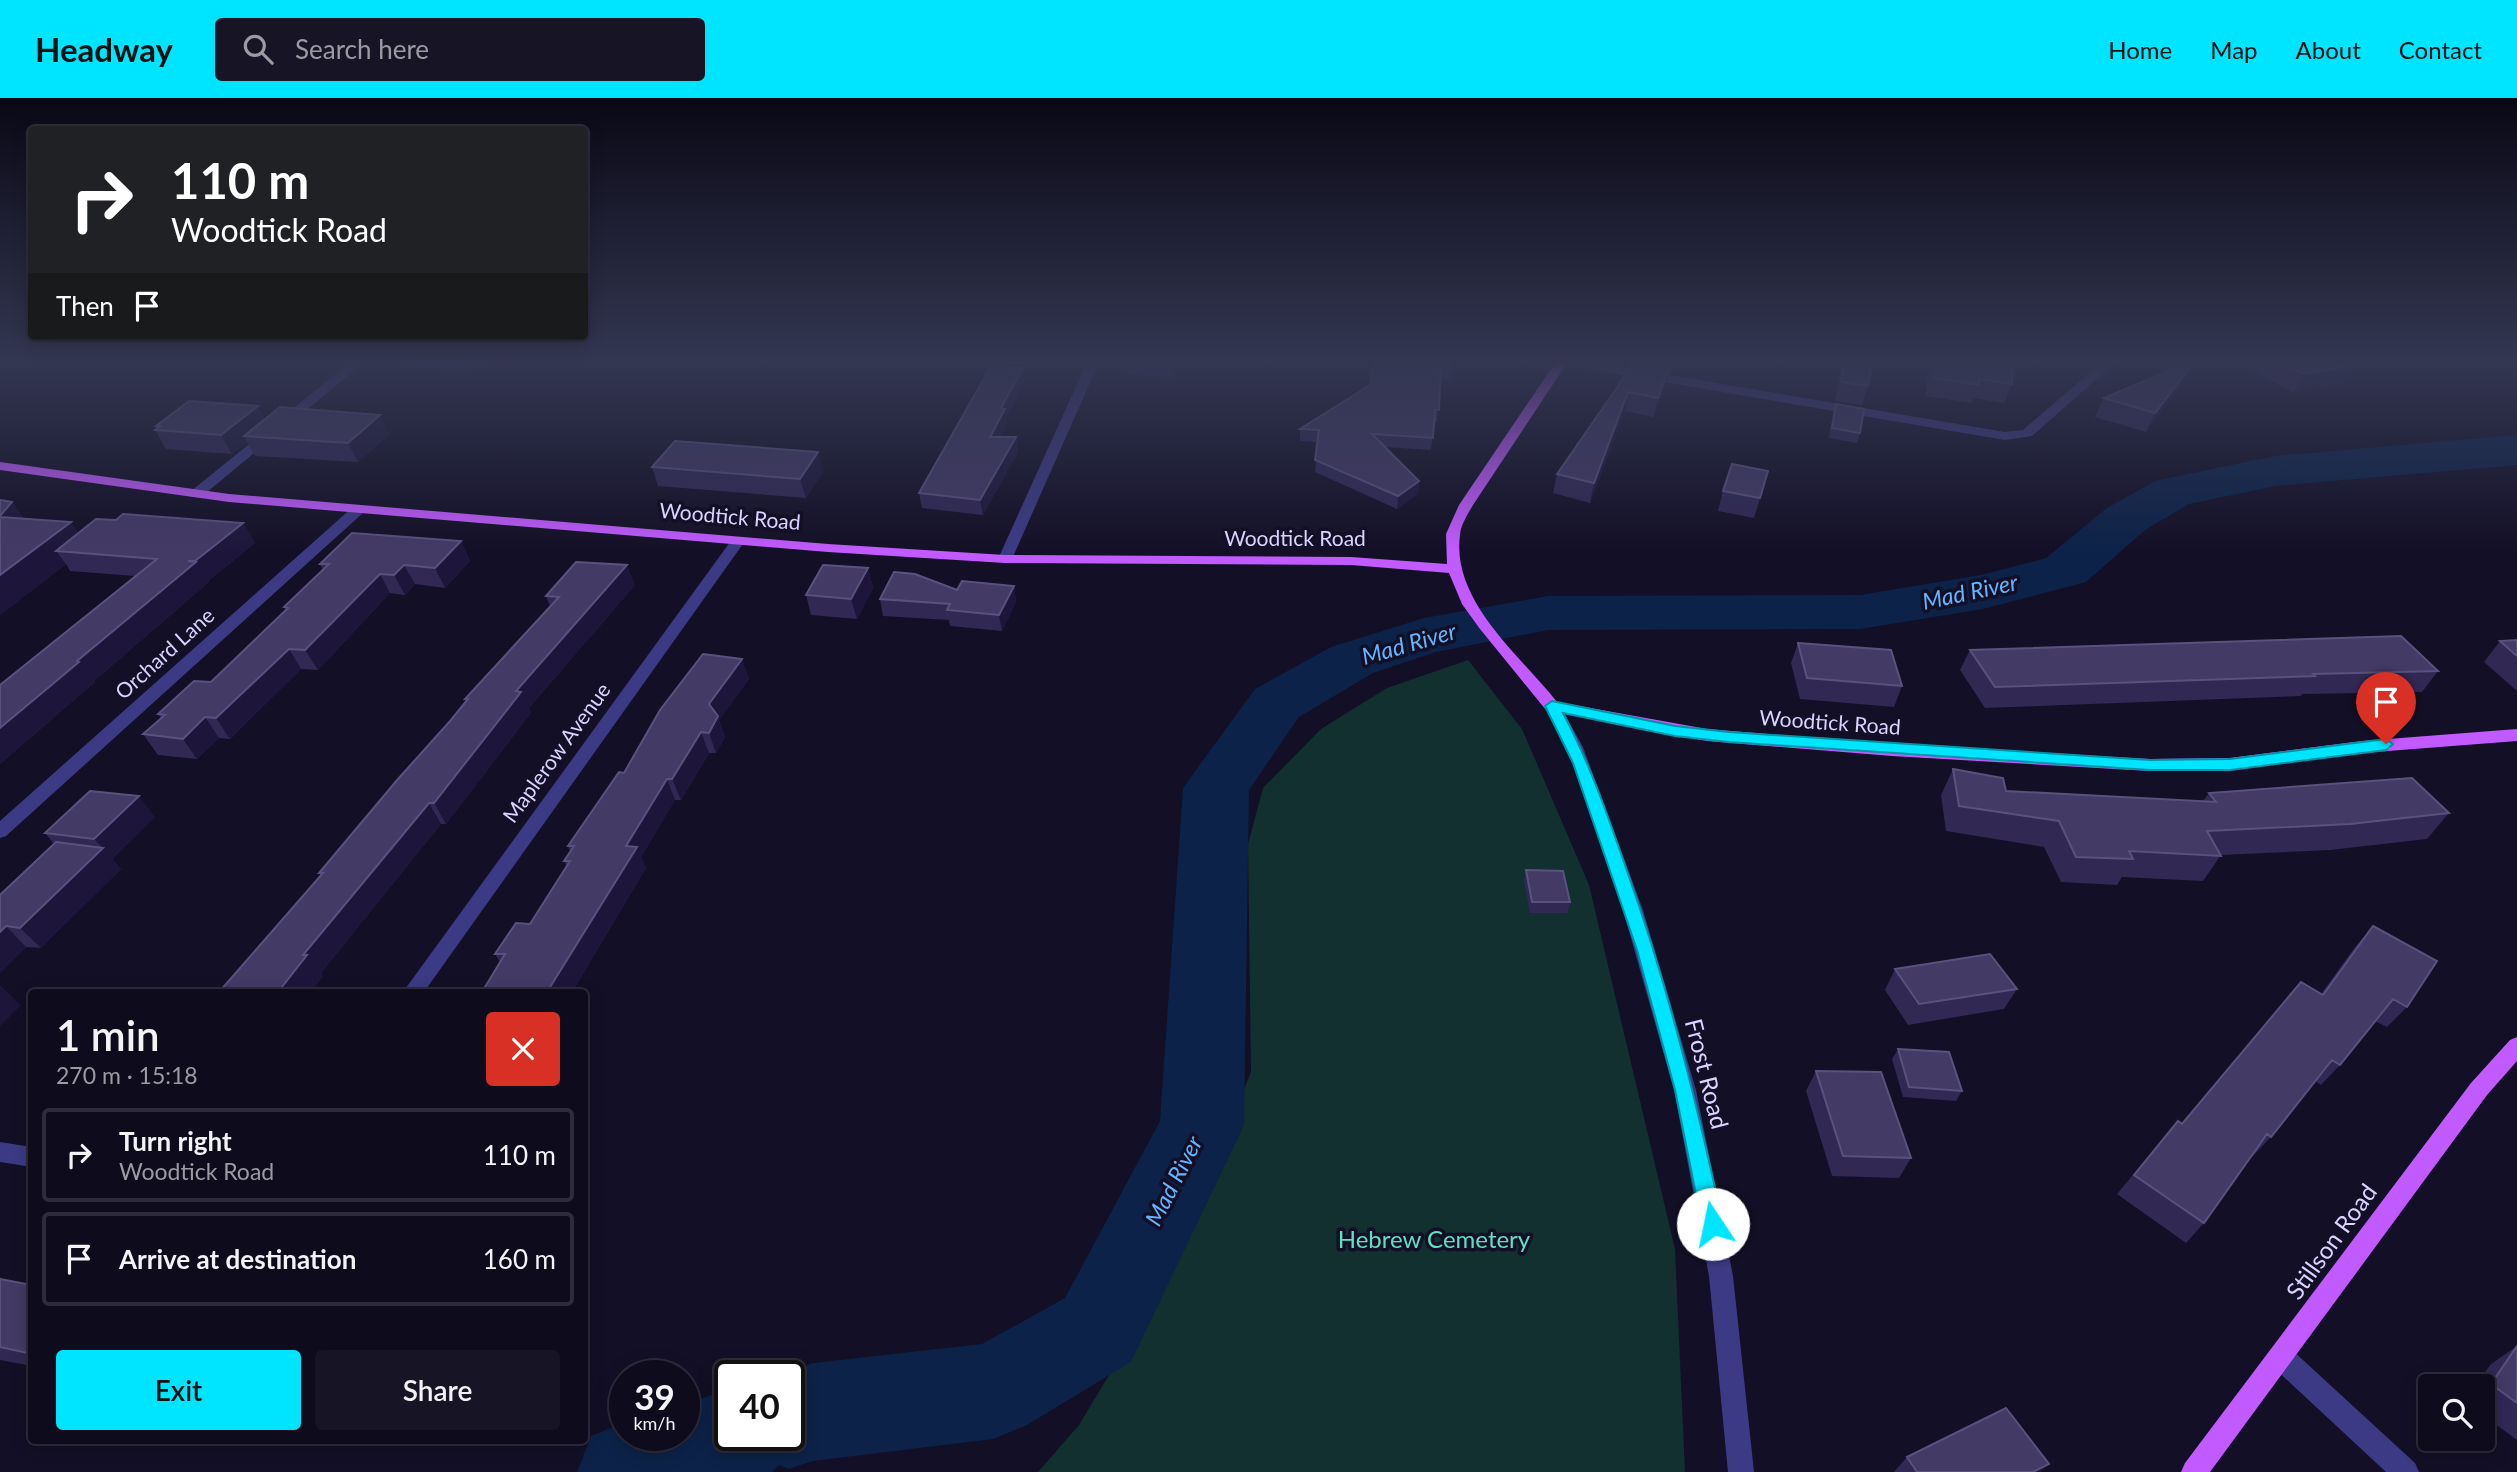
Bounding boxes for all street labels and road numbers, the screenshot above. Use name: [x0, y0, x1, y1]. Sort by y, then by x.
street label: Woodtick Road: [658, 497, 802, 534]
street label: Woodtick Road: [1224, 525, 1366, 550]
street label: Orchard Lane: [109, 602, 219, 704]
street label: Maplerow Avenue: [497, 677, 615, 827]
street label: Woodtick Road: [1759, 704, 1902, 739]
street label: Frost Road: [1680, 1015, 1735, 1132]
street label: Stillson Road: [2279, 1178, 2382, 1304]

